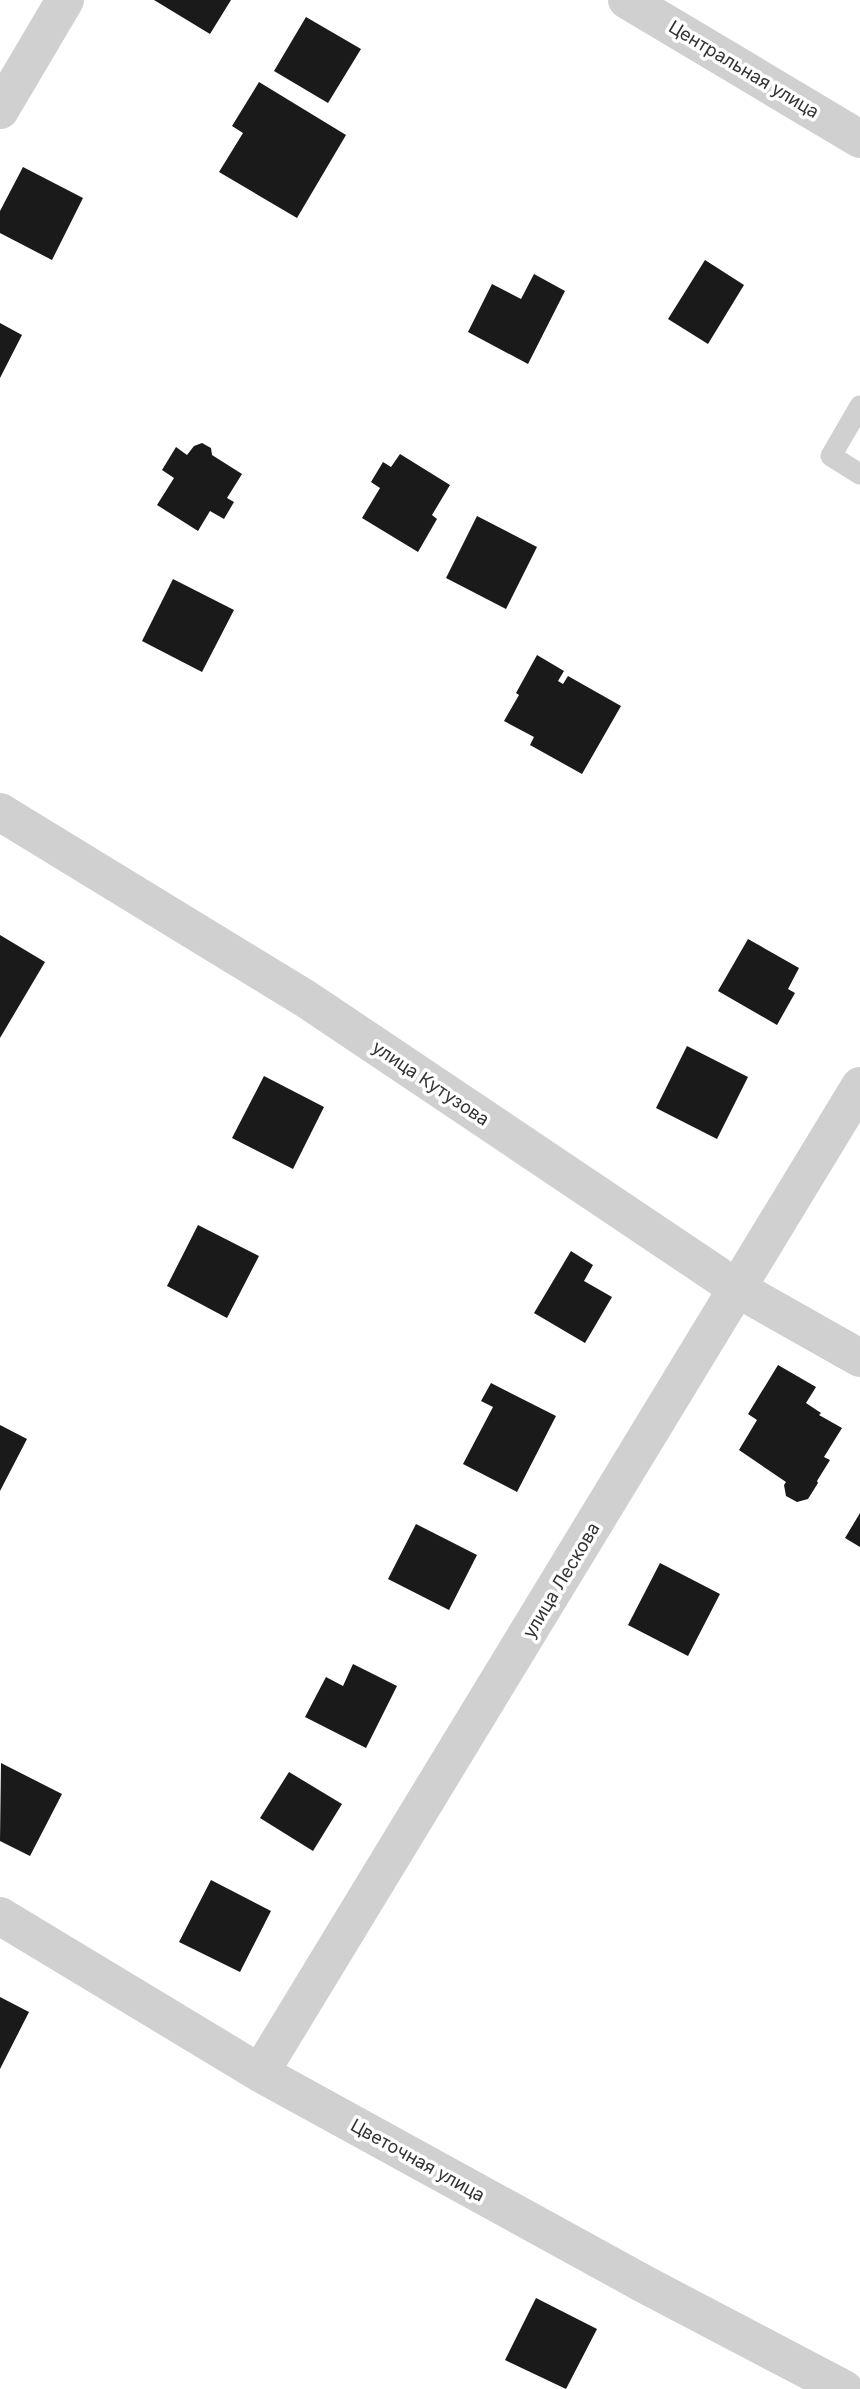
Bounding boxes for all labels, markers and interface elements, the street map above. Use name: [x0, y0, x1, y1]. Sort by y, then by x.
street label: Центральная улица: [665, 16, 823, 122]
street label: улица Кутузова: [369, 1036, 493, 1130]
street label: улица Лескова: [518, 1518, 604, 1642]
street label: Цветочная улица: [347, 2114, 489, 2206]

